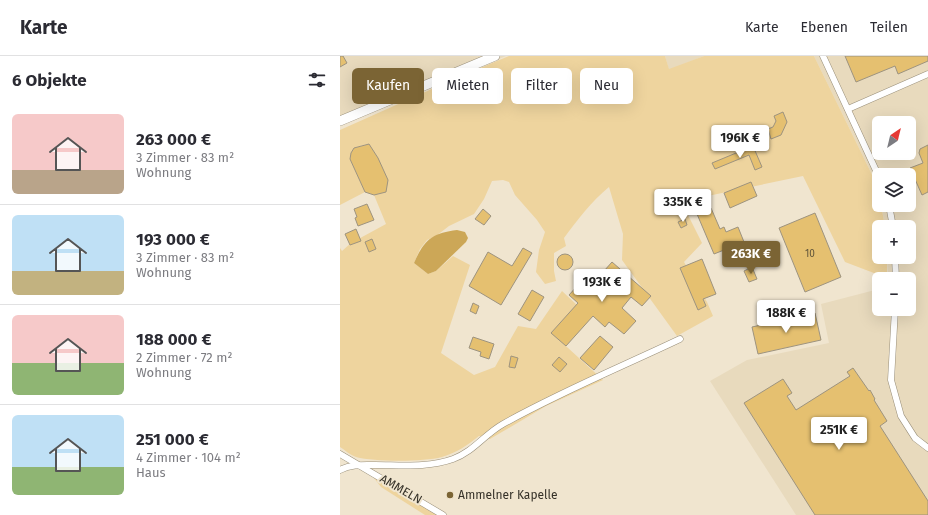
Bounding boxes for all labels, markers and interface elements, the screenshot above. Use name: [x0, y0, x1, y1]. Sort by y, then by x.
text: Karte: [20, 16, 67, 39]
text: Karte: [745, 19, 779, 36]
text: Ebenen: [801, 19, 848, 36]
text: Teilen: [870, 19, 908, 36]
chip: Kaufen: [352, 68, 424, 104]
chip: Mieten: [432, 68, 503, 104]
chip: Filter: [511, 68, 572, 104]
chip: Neu: [580, 68, 633, 104]
icon: filters: [306, 69, 328, 91]
text: 6 Objekte: [12, 70, 87, 91]
north arrow: [872, 116, 916, 160]
map controls: [872, 116, 916, 316]
pin: 196K €: [707, 125, 773, 159]
text: 263 000 €: [136, 129, 211, 150]
icon: home: [44, 130, 92, 178]
text: 196K €: [720, 130, 760, 145]
text: 3 Zimmer · 83 m²: [136, 150, 234, 165]
text: Wohnung: [136, 165, 191, 180]
button: layers: [872, 168, 916, 212]
pin: 335K €: [650, 189, 716, 223]
text: 335K €: [663, 194, 703, 209]
button: +: [872, 220, 916, 264]
text: 193 000 €: [136, 229, 210, 250]
icon: home: [44, 231, 92, 279]
pin: 263K €: [718, 241, 784, 275]
text: 263K €: [731, 246, 771, 261]
house number: 10: [805, 248, 815, 260]
text: 3 Zimmer · 83 m²: [136, 250, 234, 265]
text: Wohnung: [136, 265, 191, 280]
pin: 193K €: [569, 269, 635, 303]
button: −: [872, 272, 916, 316]
text: 193K €: [583, 274, 621, 289]
pin: 188K €: [753, 300, 819, 334]
text: 188K €: [766, 305, 806, 320]
text: 188 000 €: [136, 329, 212, 350]
icon: home: [44, 331, 92, 379]
text: 2 Zimmer · 72 m²: [136, 350, 232, 365]
text: Wohnung: [136, 365, 191, 380]
pin: 251K €: [806, 417, 872, 451]
text: 251K €: [820, 422, 858, 437]
text: 251 000 €: [136, 429, 209, 450]
icon: home: [44, 431, 92, 479]
text: 4 Zimmer · 104 m²: [136, 450, 241, 465]
text: Haus: [136, 465, 166, 480]
street label: AMMELN: [378, 471, 424, 507]
place label: Ammelner Kapelle: [458, 488, 558, 502]
marker: Ammelner Kapelle: [445, 490, 455, 500]

